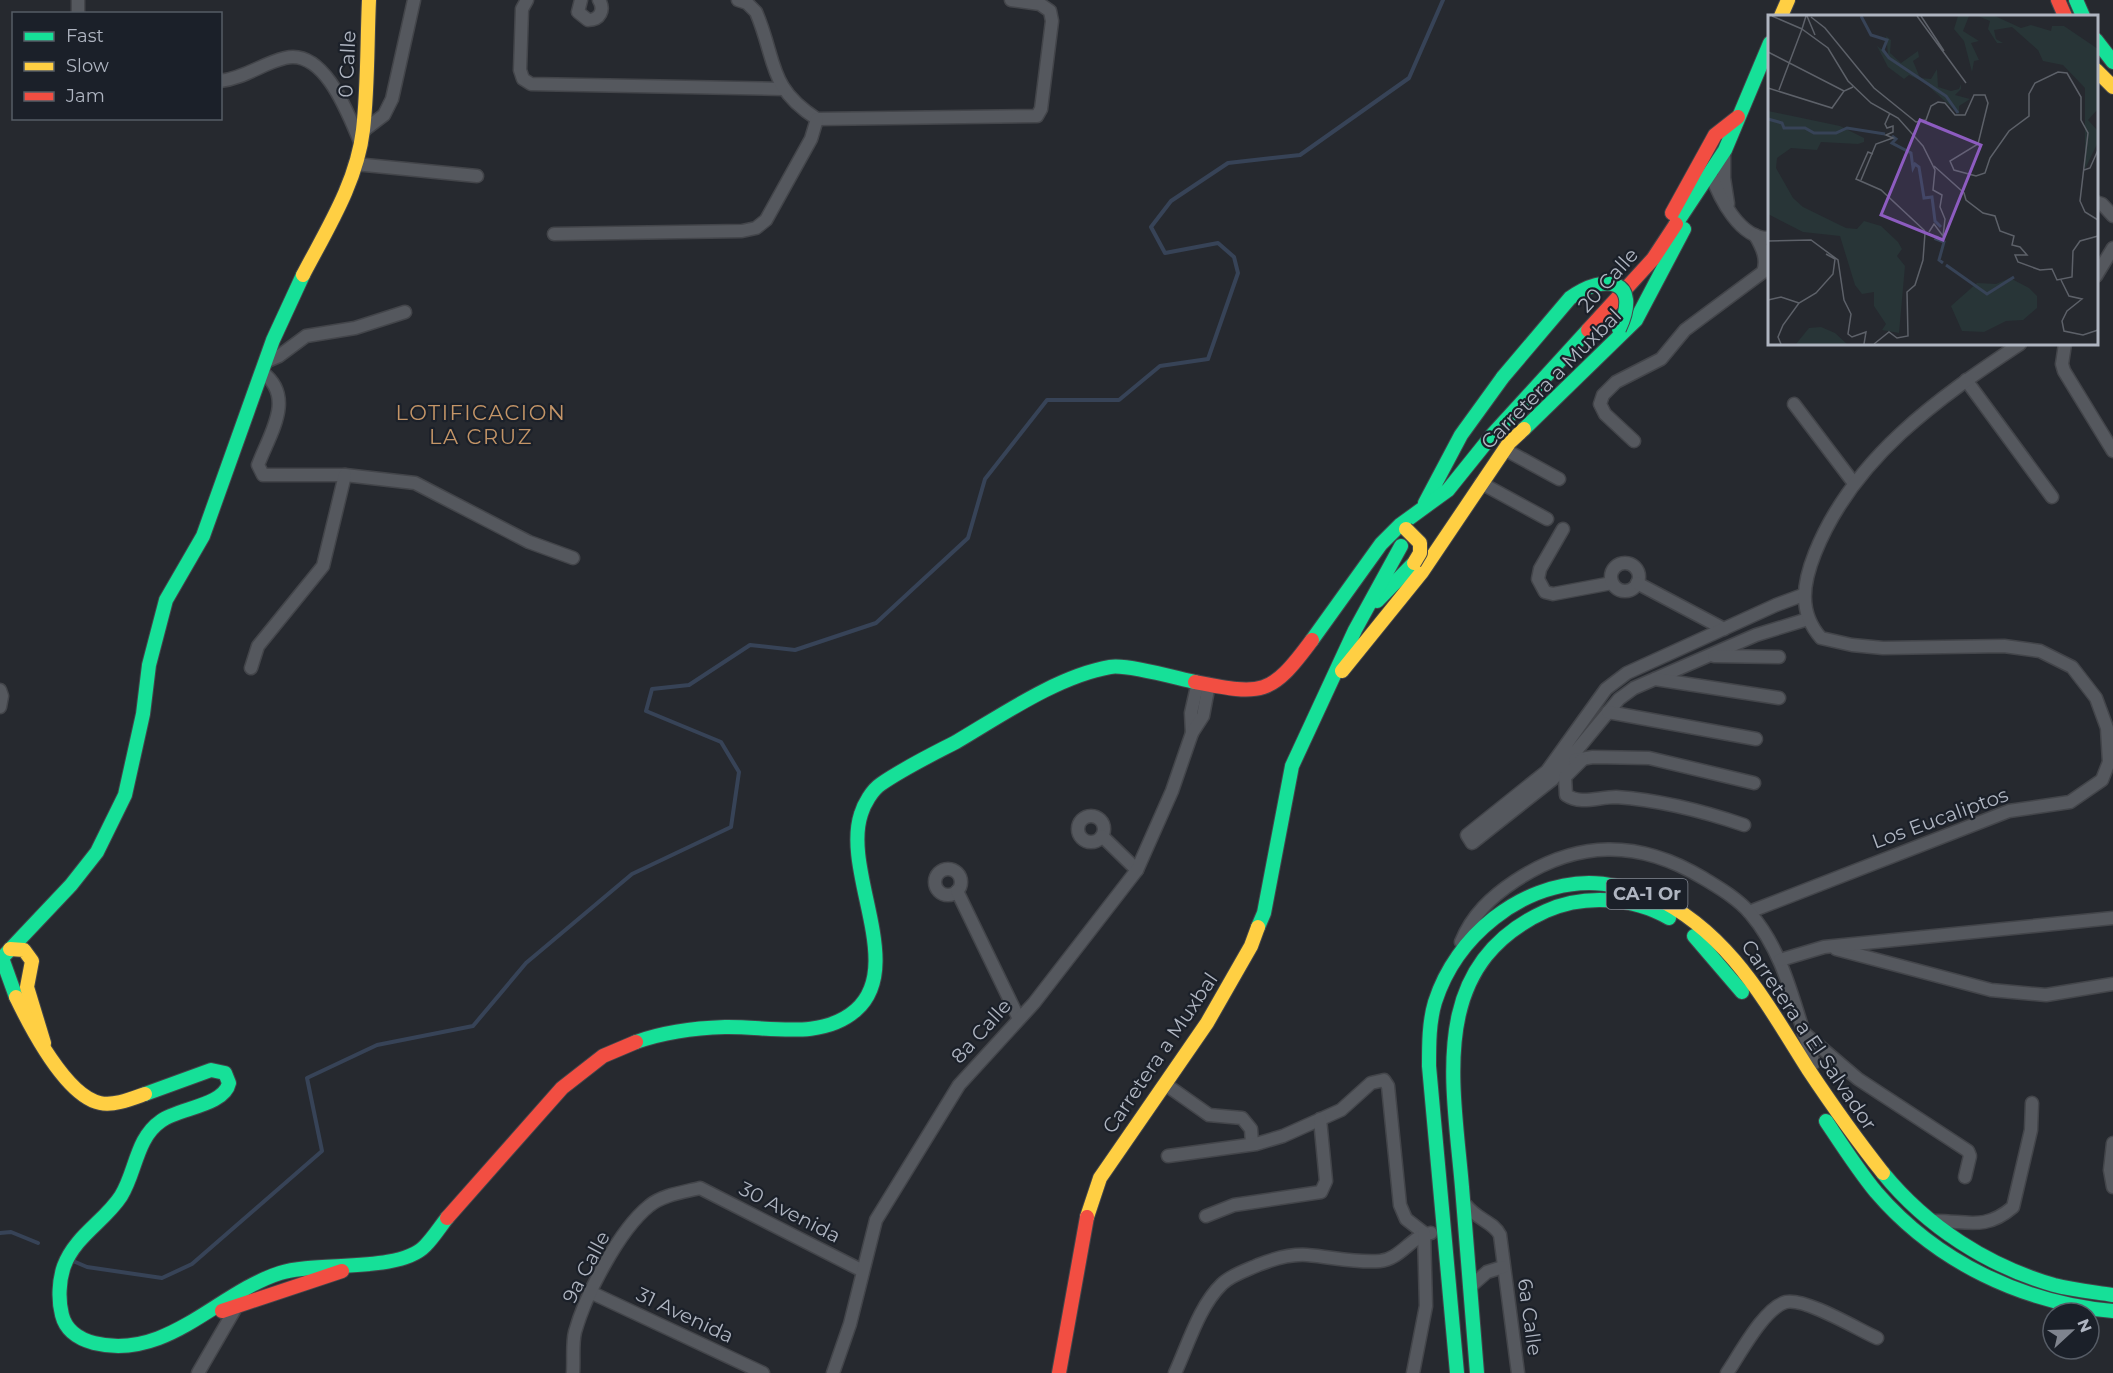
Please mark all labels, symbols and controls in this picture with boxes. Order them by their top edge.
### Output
legend [12,12,222,120]
inset map [1768,15,2098,345]
text: Fast [66,25,104,47]
street label: 0 Calle [333,30,361,98]
text: Slow [66,55,109,77]
text: Jam [65,85,105,107]
street label: 20 Calle [1573,243,1643,317]
street label: Carretera a Muxbal [1476,304,1626,454]
district label: LOTIFICACION LA CRUZ [396,400,566,449]
street label: Los Eucaliptos [1869,782,2012,854]
road number: CA-1 Or [1606,879,1688,909]
street label: Carretera a El Salvador [1736,935,1882,1135]
street label: Carretera a Muxbal [1097,968,1223,1138]
street label: 8a Calle [946,994,1016,1068]
street label: 30 Avenida [735,1176,845,1248]
street label: 9a Calle [557,1227,615,1307]
street label: 6a Calle [1513,1277,1547,1357]
street label: 31 Avenida [633,1282,737,1348]
north arrow [2041,1301,2101,1361]
text: N [2073,1316,2096,1335]

